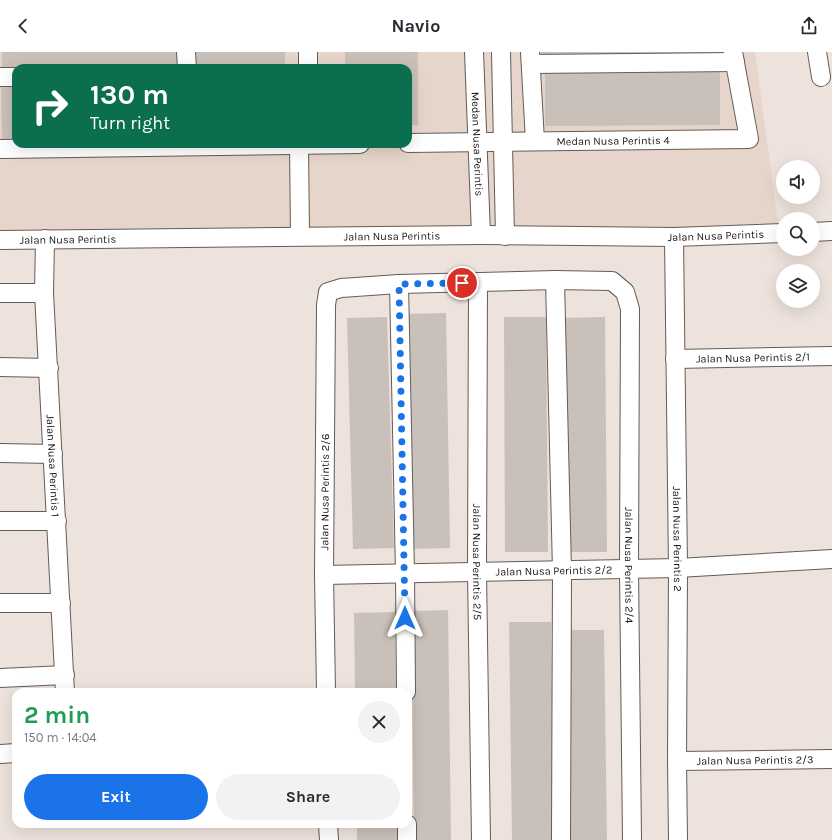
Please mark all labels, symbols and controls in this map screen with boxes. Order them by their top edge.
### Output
icon: back [12,15,34,37]
text: Navio [392,15,440,37]
icon: share [798,15,820,37]
text: 130 m [90,78,169,111]
icon: right [24,80,76,132]
street label: Medan Nusa Perintis [469,92,486,197]
text: Turn right [90,112,170,134]
street label: Medan Nusa Perintis 4 [556,133,670,148]
map controls [776,160,820,308]
button: sound [776,160,820,204]
button: search [776,212,820,256]
street label: Jalan Nusa Perintis [668,227,765,244]
street label: Jalan Nusa Perintis [344,229,440,243]
street label: Jalan Nusa Perintis [20,232,117,246]
button: layers [776,264,820,308]
pin [445,266,479,300]
icon: arrive [451,272,473,294]
street label: Jalan Nusa Perintis 2/1 [696,350,810,365]
street label: Jalan Nusa Perintis 1 [44,414,62,517]
street label: Jalan Nusa Perintis 2/6 [318,434,332,550]
street label: Jalan Nusa Perintis 2 [671,486,685,592]
street label: Jalan Nusa Perintis 2/5 [470,504,484,620]
street label: Jalan Nusa Perintis 2/4 [622,507,636,624]
street label: Jalan Nusa Perintis 2/2 [496,563,612,578]
position arrow [384,597,426,639]
text: 2 min [24,701,90,729]
button: close [358,701,400,743]
text: 150 m · 14:04 [24,730,97,745]
street label: Jalan Nusa Perintis 2/3 [697,753,813,767]
button: Exit [24,774,208,820]
button: Share [216,774,400,820]

